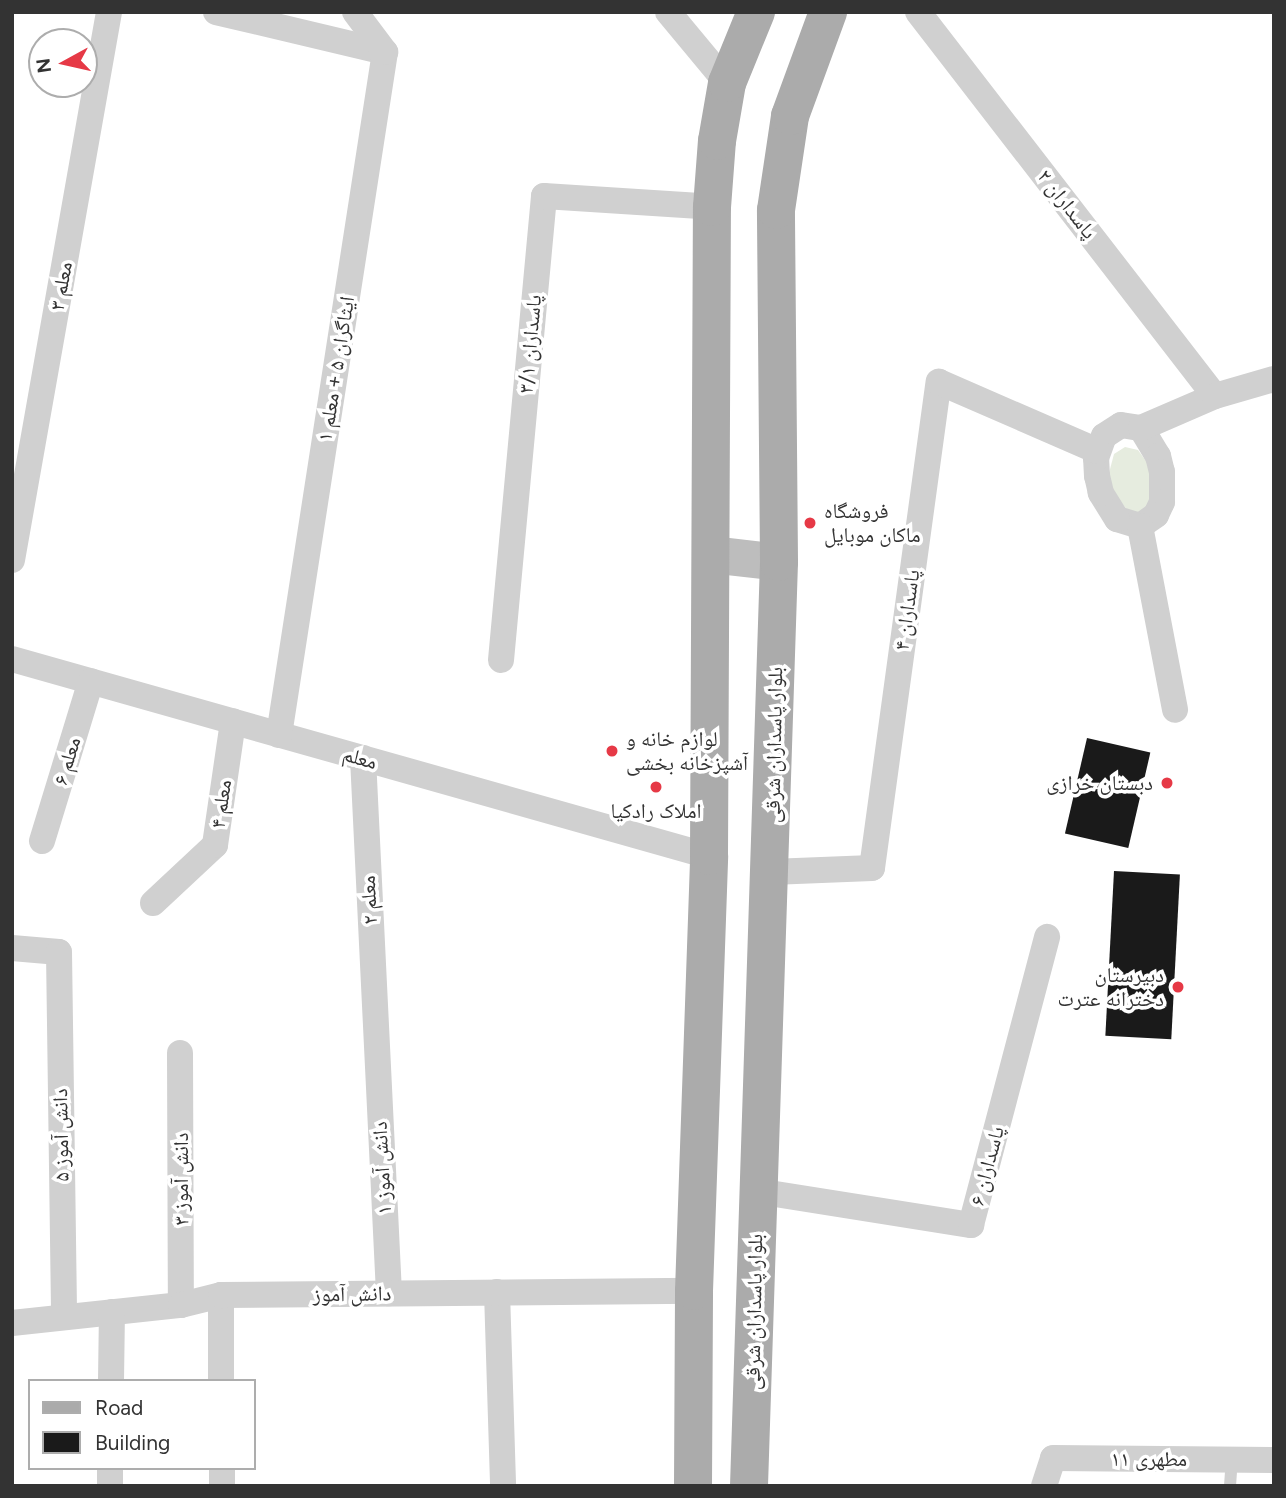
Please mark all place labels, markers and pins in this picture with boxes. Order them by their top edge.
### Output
place label: فروشگاه ماکان موبایل [824,498,921,548]
marker: فروشگاه ماکان موبایل [802,515,818,531]
place label: لوازم خانه و آشپزخانه بخشی [626,726,748,776]
marker: لوازم خانه و آشپزخانه بخشی [604,743,620,759]
place label: دبستان خرازی [1046,770,1153,796]
marker: دبستان خرازی [1159,775,1175,791]
marker: املاک رادکیا [648,779,664,795]
place label: املاک رادکیا [610,798,702,824]
place label: دبیرستان دخترانه عترت [1058,962,1164,1012]
marker: دبیرستان دخترانه عترت [1170,979,1186,995]

